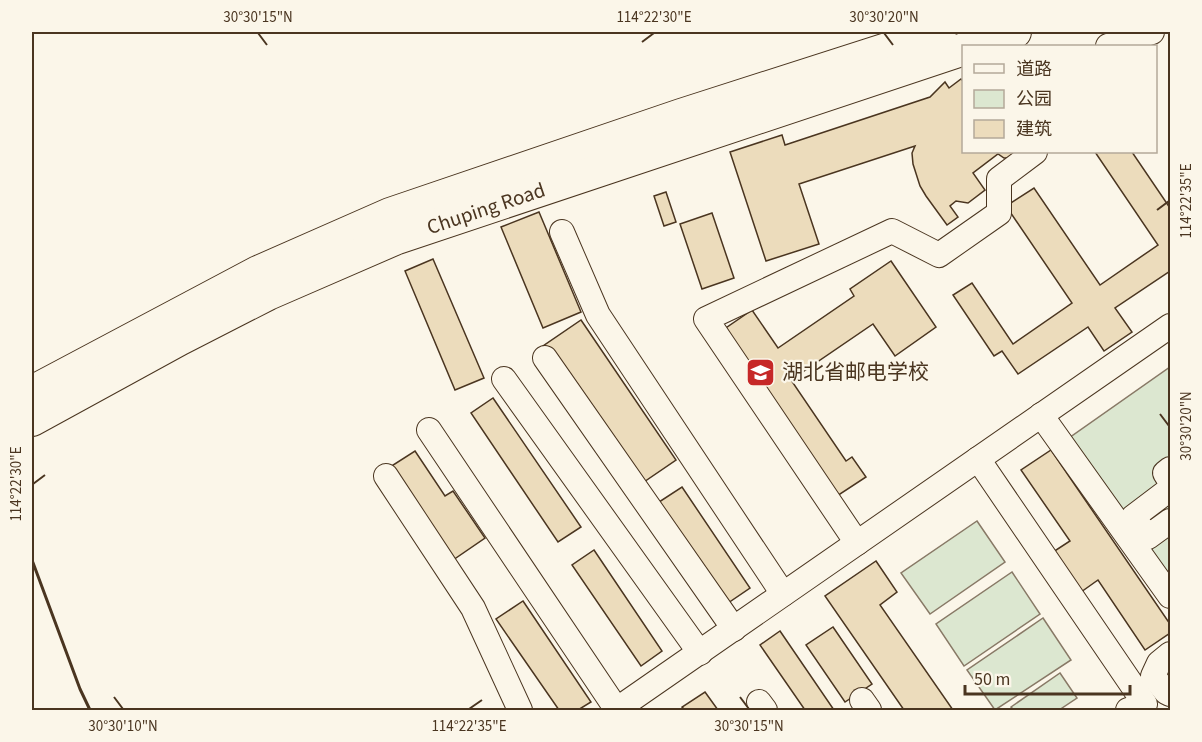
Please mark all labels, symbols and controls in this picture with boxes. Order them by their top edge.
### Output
text: 30°30'15"N [223,7,293,28]
text: 114°22'30"E [616,7,692,28]
text: 30°30'20"N [849,7,919,28]
legend [962,45,1157,153]
text: 道路 [1016,57,1052,82]
text: 公园 [1016,87,1052,112]
text: 建筑 [1016,117,1052,142]
text: 114°22'35"E [1176,163,1197,239]
street label: Chuping Road [423,175,549,242]
school or university icon: 湖北省邮电学校 [745,356,777,388]
place label: 湖北省邮电学校 [782,357,929,387]
text: 30°30'20"N [1176,391,1197,461]
text: 114°22'30"E [6,446,27,522]
scale bar [965,658,1130,696]
text: 50 m [974,667,1010,692]
text: 30°30'10"N [88,716,158,737]
text: 114°22'35"E [431,716,507,737]
text: 30°30'15"N [714,716,784,737]

